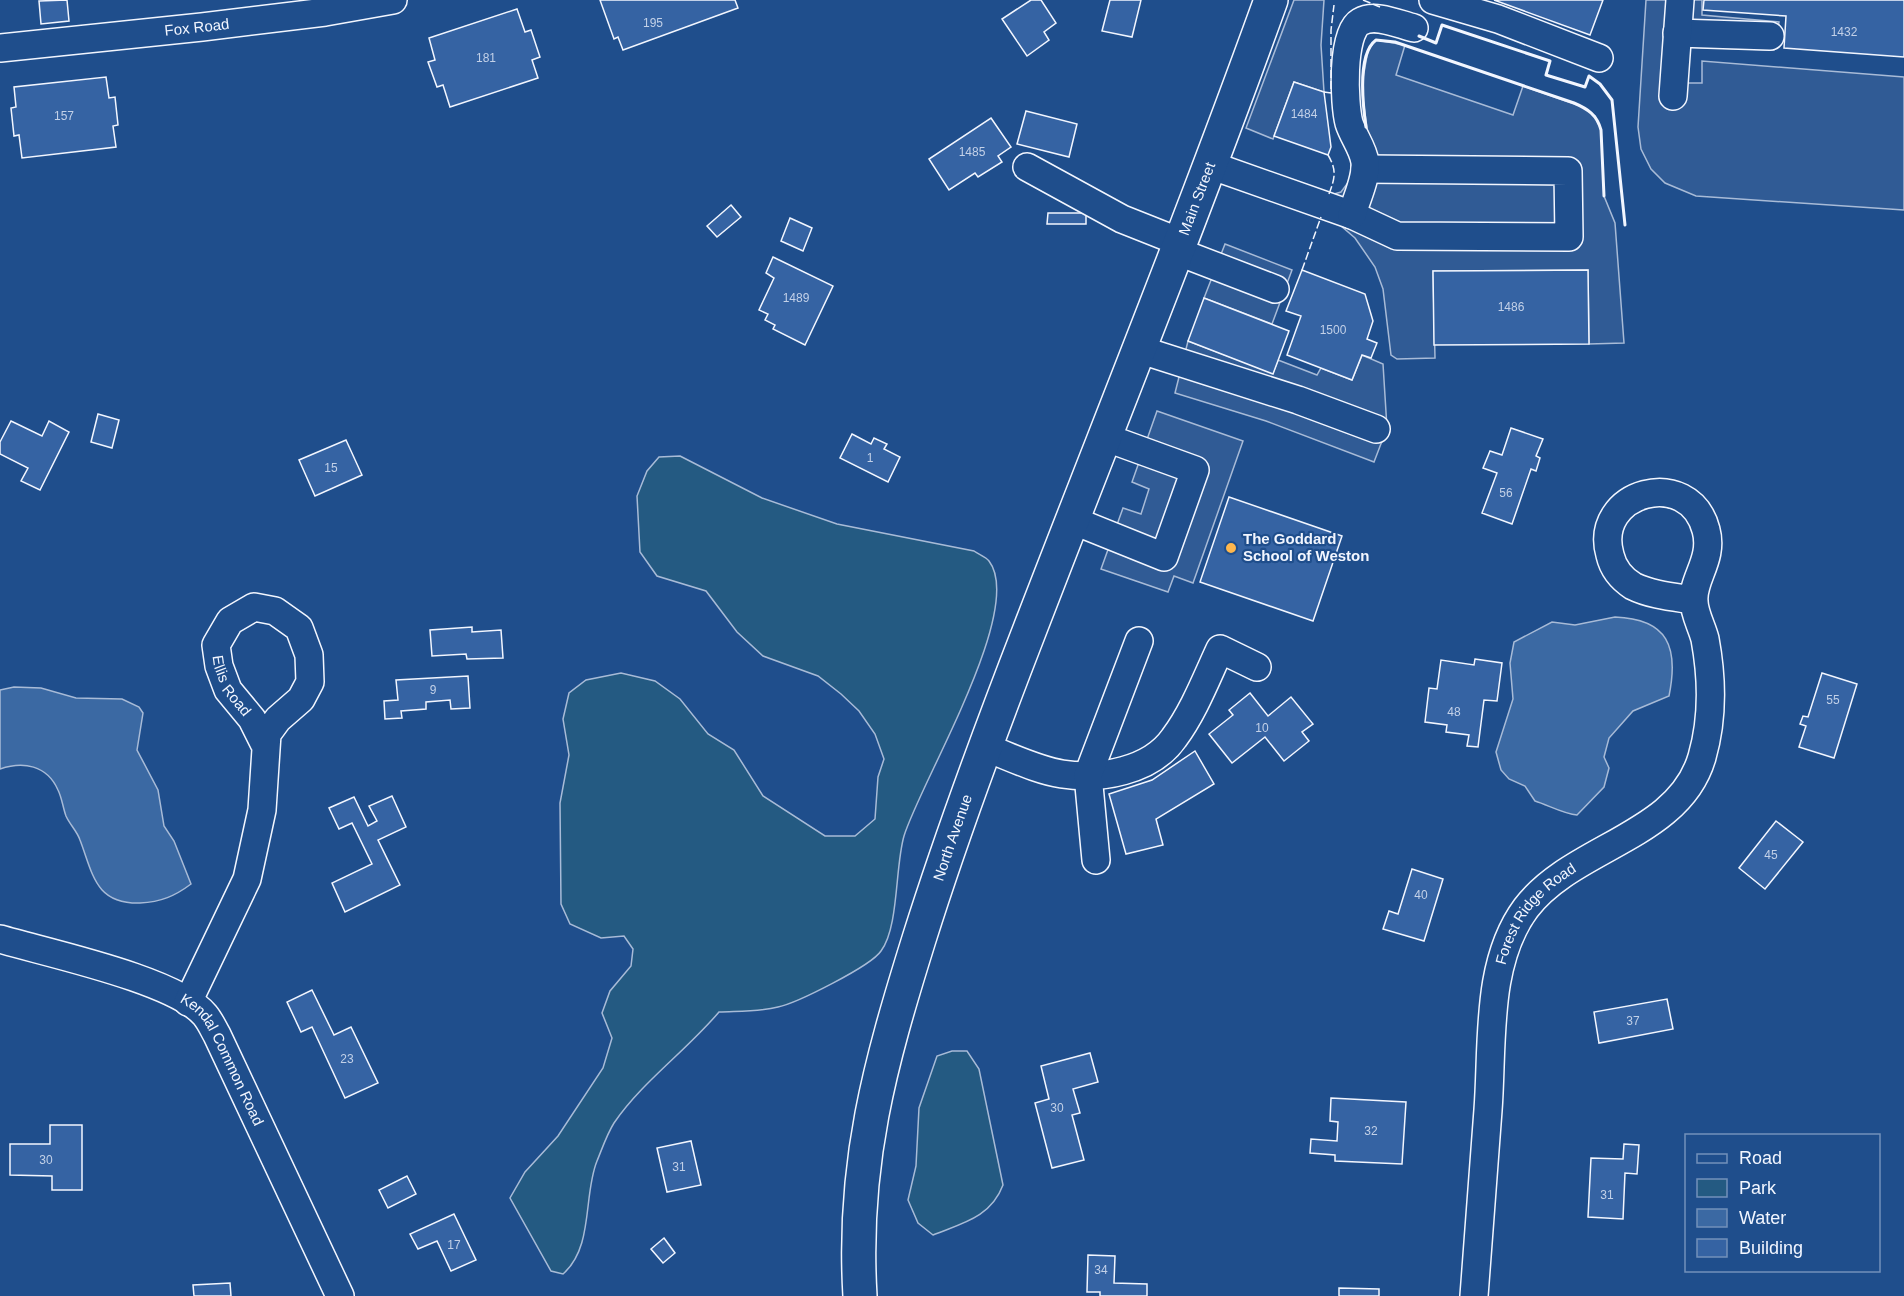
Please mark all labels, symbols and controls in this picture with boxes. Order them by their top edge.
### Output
street label: Fox Road [164,15,230,39]
house number: 195 [643,16,663,30]
house number: 1432 [1831,25,1858,39]
house number: 181 [476,51,496,65]
house number: 1484 [1291,107,1318,121]
house number: 157 [54,109,74,123]
house number: 1485 [959,145,986,159]
street label: Main Street [1175,159,1218,237]
house number: 1489 [783,291,810,305]
house number: 1486 [1498,300,1525,314]
house number: 1500 [1320,323,1347,337]
house number: 1 [867,451,874,465]
house number: 15 [324,461,338,475]
house number: 56 [1499,486,1513,500]
place label: The Goddard School of Weston [1243,530,1369,564]
marker: The Goddard School of Weston [1224,541,1238,555]
street label: Ellis Road [210,654,255,719]
house number: 9 [430,683,437,697]
house number: 55 [1826,693,1840,707]
house number: 48 [1447,705,1461,719]
house number: 10 [1255,721,1269,735]
street label: North Avenue [929,792,975,883]
house number: 45 [1764,848,1778,862]
street label: Forest Ridge Road [1492,859,1579,966]
house number: 40 [1414,888,1428,902]
street label: Kendal Common Road [178,990,267,1128]
house number: 37 [1626,1014,1640,1028]
house number: 23 [340,1052,354,1066]
house number: 30 [1050,1101,1064,1115]
house number: 32 [1364,1124,1378,1138]
legend [1685,1134,1880,1272]
text: Road [1739,1148,1782,1168]
house number: 30 [39,1153,53,1167]
house number: 31 [672,1160,686,1174]
text: Park [1739,1178,1777,1198]
house number: 31 [1600,1188,1614,1202]
text: Water [1739,1208,1786,1228]
house number: 17 [447,1238,461,1252]
text: Building [1739,1238,1803,1258]
house number: 34 [1094,1263,1108,1277]

